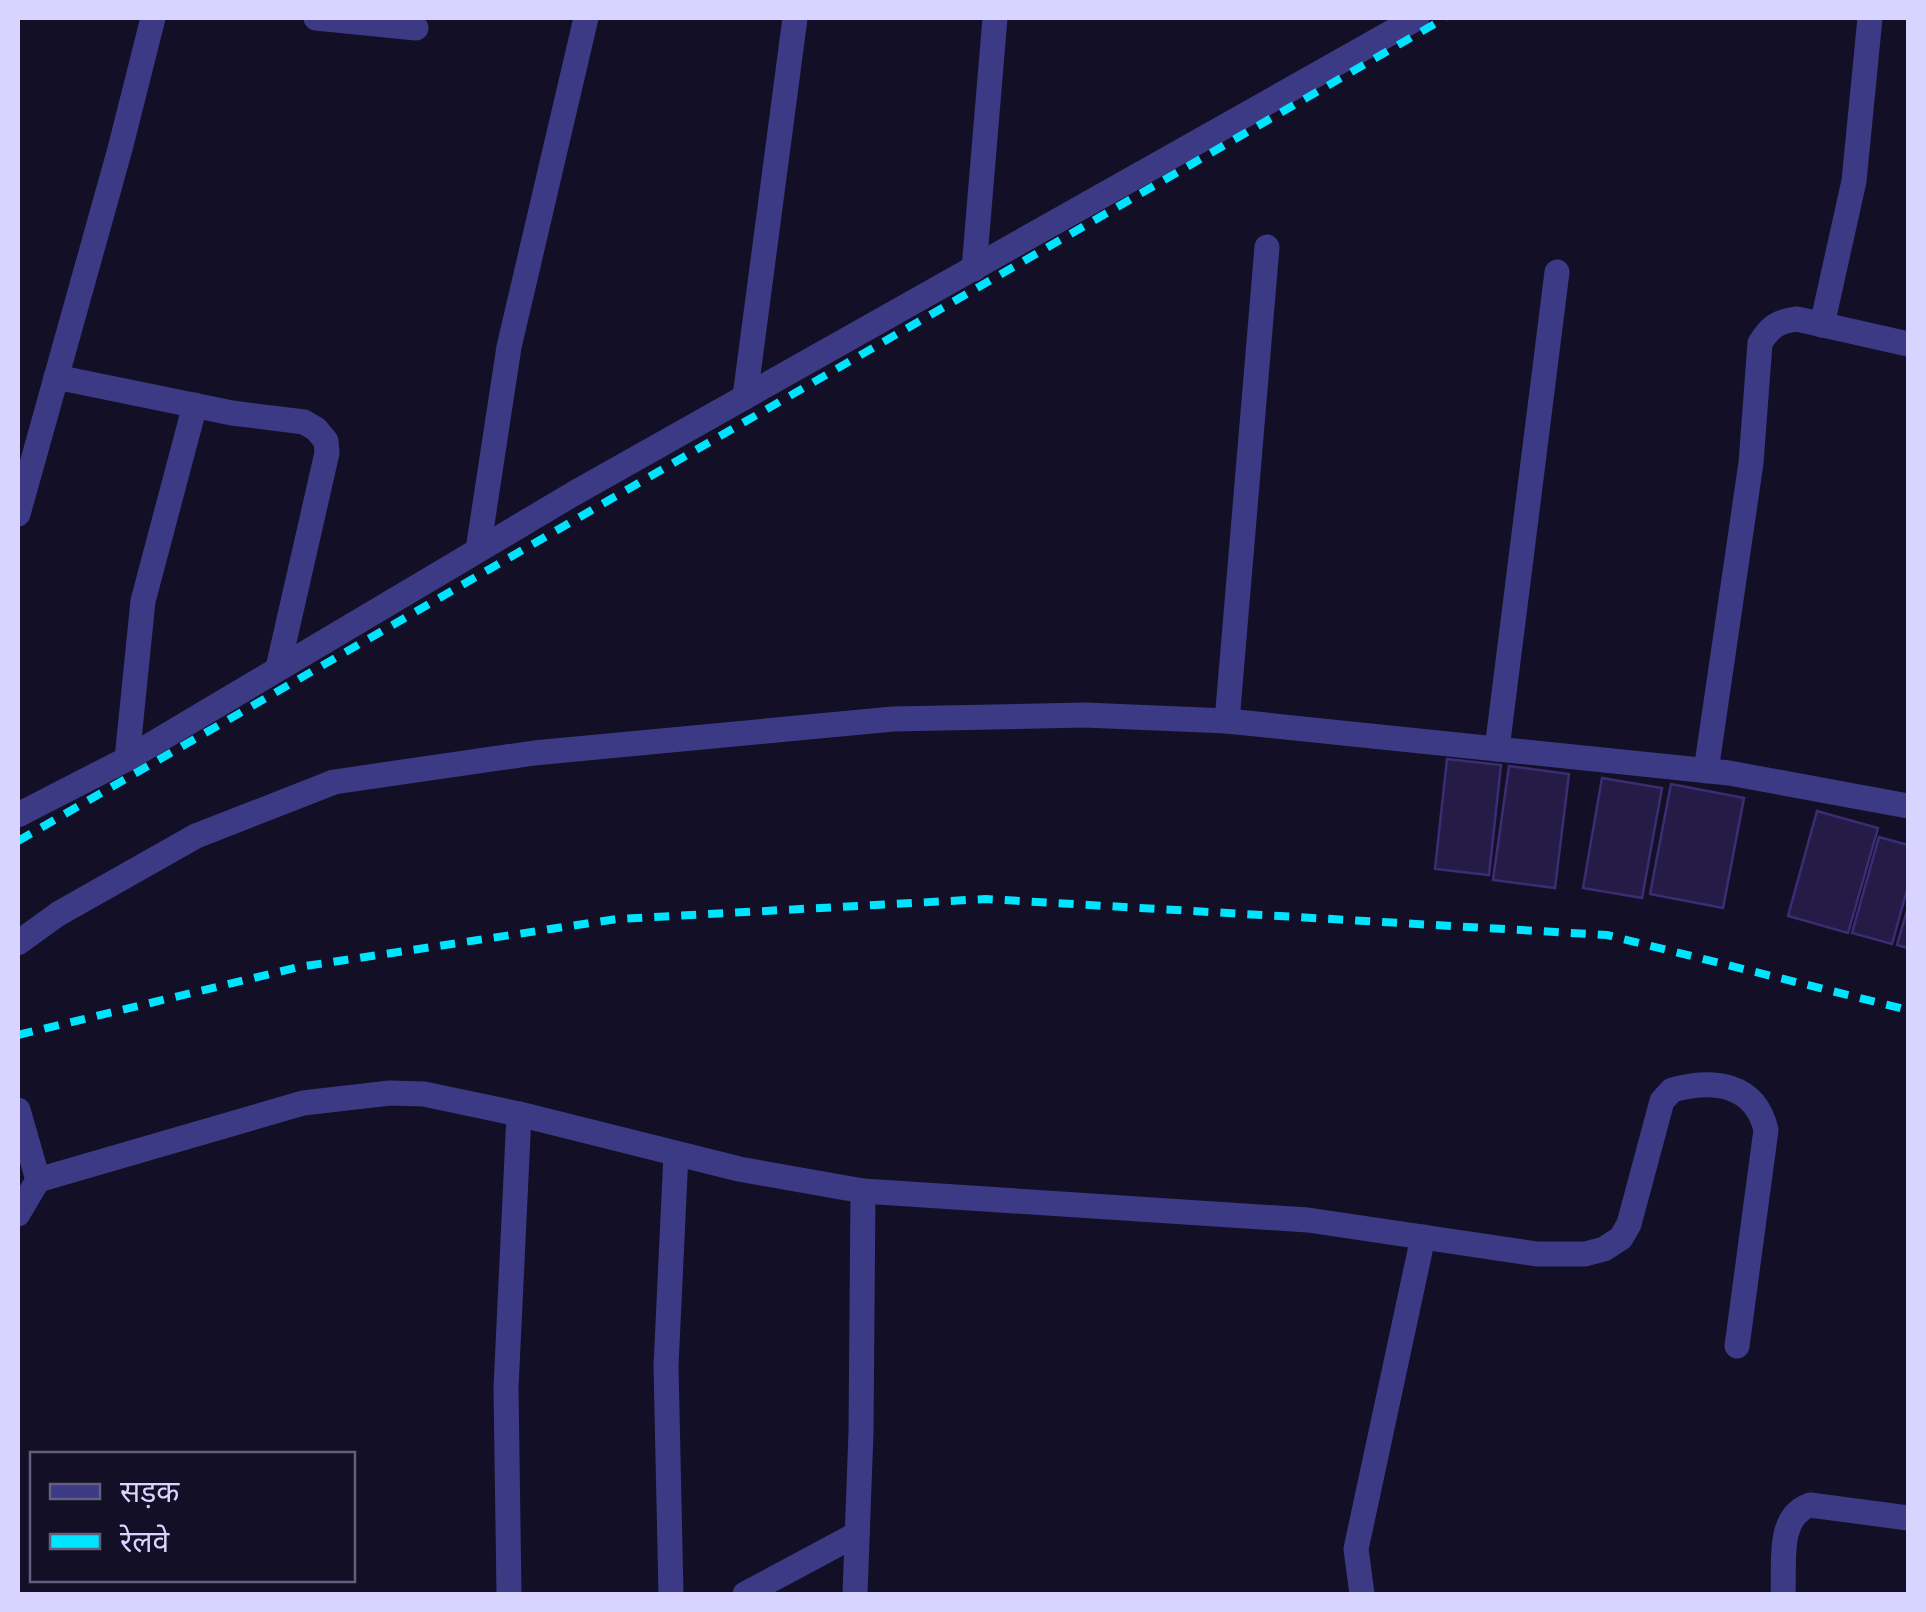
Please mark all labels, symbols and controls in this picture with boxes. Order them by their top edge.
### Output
legend [30,1452,355,1582]
text: सड़क [120,1473,180,1509]
text: रेलवे [119,1523,171,1559]

